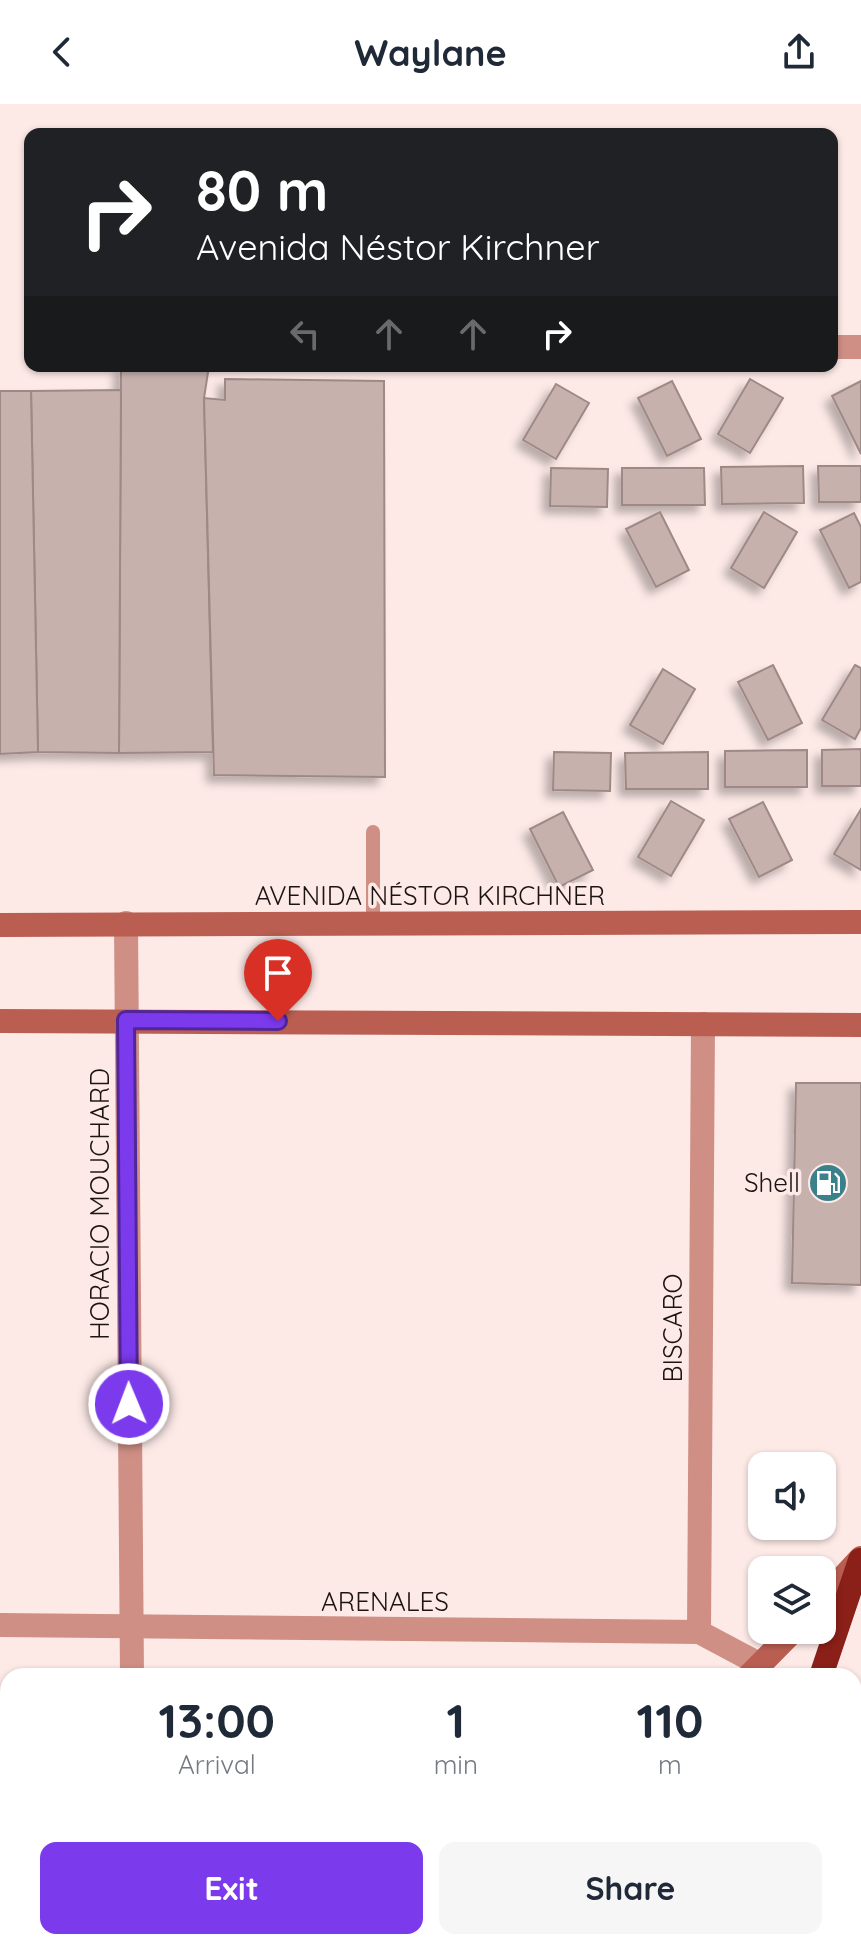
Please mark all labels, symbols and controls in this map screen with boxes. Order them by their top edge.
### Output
icon: back [40,30,84,74]
text: Waylane [354,30,507,75]
icon: share [777,30,821,74]
text: 80 m [196,155,328,225]
icon: right [64,160,168,264]
text: Avenida Néstor Kirchner [196,224,600,269]
icon: left [283,312,327,356]
icon: ahead [367,312,411,356]
icon: ahead [451,312,495,356]
icon: right [535,312,579,356]
street label: AVENIDA NÉSTOR KIRCHNER [255,879,605,912]
pin [244,939,312,1021]
icon: arrive [256,951,300,995]
street label: HORACIO MOUCHARD [83,1068,116,1340]
fuel station icon: Shell [807,1162,849,1204]
place label: Shell [744,1166,800,1199]
street label: BISCARO [656,1274,689,1382]
position arrow [87,1362,171,1446]
map controls [748,1452,836,1644]
button: sound [748,1452,836,1540]
button: layers [748,1556,836,1644]
street label: ARENALES [321,1585,449,1618]
text: 13:00 [159,1690,275,1750]
text: 1 [446,1690,465,1750]
text: 110 [637,1690,703,1750]
text: Arrival [178,1748,256,1781]
text: min [434,1748,478,1781]
text: m [658,1748,682,1781]
button: Exit [40,1842,423,1934]
button: Share [439,1842,822,1934]

